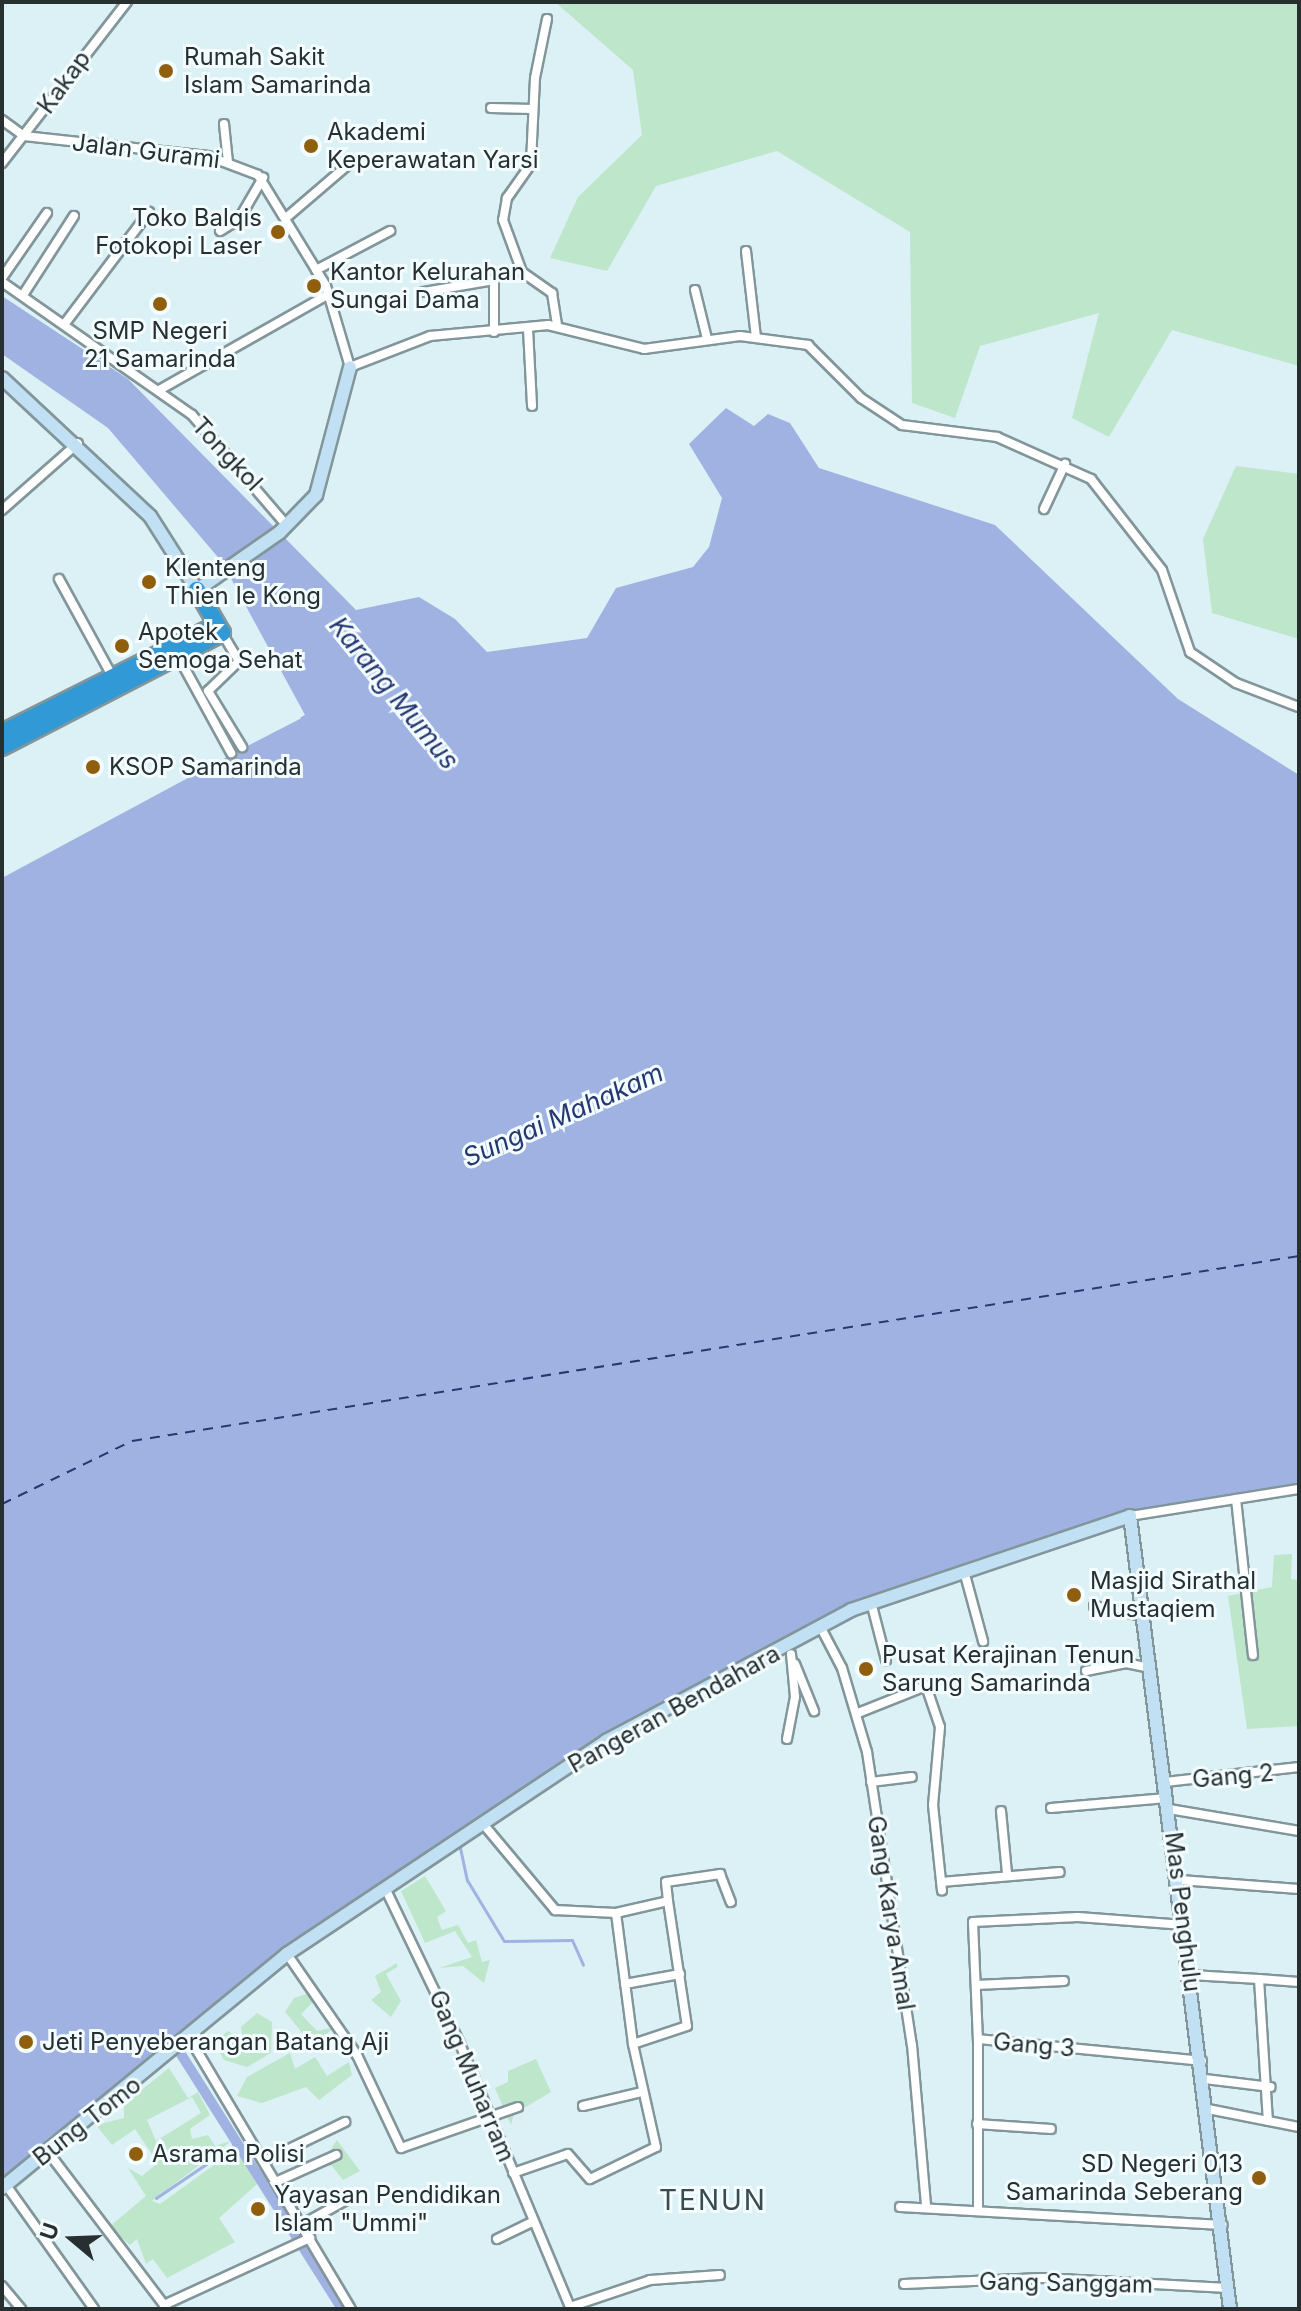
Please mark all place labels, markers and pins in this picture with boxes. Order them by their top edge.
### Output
place label: Rumah Sakit Islam Samarinda [184,43,371,99]
marker: Rumah Sakit Islam Samarinda [155,60,177,82]
place label: Akademi Keperawatan Yarsi [327,118,538,174]
marker: Akademi Keperawatan Yarsi [302,137,320,155]
place label: Toko Balqis Fotokopi Laser [95,204,262,260]
marker: Toko Balqis Fotokopi Laser [269,223,287,241]
place label: Kantor Kelurahan Sungai Dama [330,258,525,314]
marker: Kantor Kelurahan Sungai Dama [305,277,323,295]
marker: SMP Negeri 21 Samarinda [151,295,169,313]
place label: SMP Negeri 21 Samarinda [84,317,236,373]
place label: Klenteng Thien Ie Kong [165,554,321,610]
marker: Klenteng Thien Ie Kong [140,573,158,591]
place label: Apotek Semoga Sehat [138,618,303,674]
marker: Apotek Semoga Sehat [113,637,131,655]
place label: KSOP Samarinda [109,753,302,781]
marker: KSOP Samarinda [84,758,102,776]
place label: Masjid Sirathal Mustaqiem [1090,1567,1256,1623]
marker: Masjid Sirathal Mustaqiem [1065,1586,1083,1604]
place label: Pusat Kerajinan Tenun Sarung Samarinda [882,1641,1134,1697]
marker: Pusat Kerajinan Tenun Sarung Samarinda [857,1660,875,1678]
place label: Jeti Penyeberangan Batang Aji [42,2028,389,2056]
marker: Jeti Penyeberangan Batang Aji [17,2033,35,2051]
place label: Asrama Polisi [152,2140,305,2168]
marker: Asrama Polisi [127,2145,145,2163]
place label: SD Negeri 013 Samarinda Seberang [1006,2150,1243,2206]
marker: SD Negeri 013 Samarinda Seberang [1250,2169,1268,2187]
place label: Yayasan Pendidikan Islam "Ummi" [274,2181,501,2237]
marker: Yayasan Pendidikan Islam "Ummi" [249,2200,267,2218]

